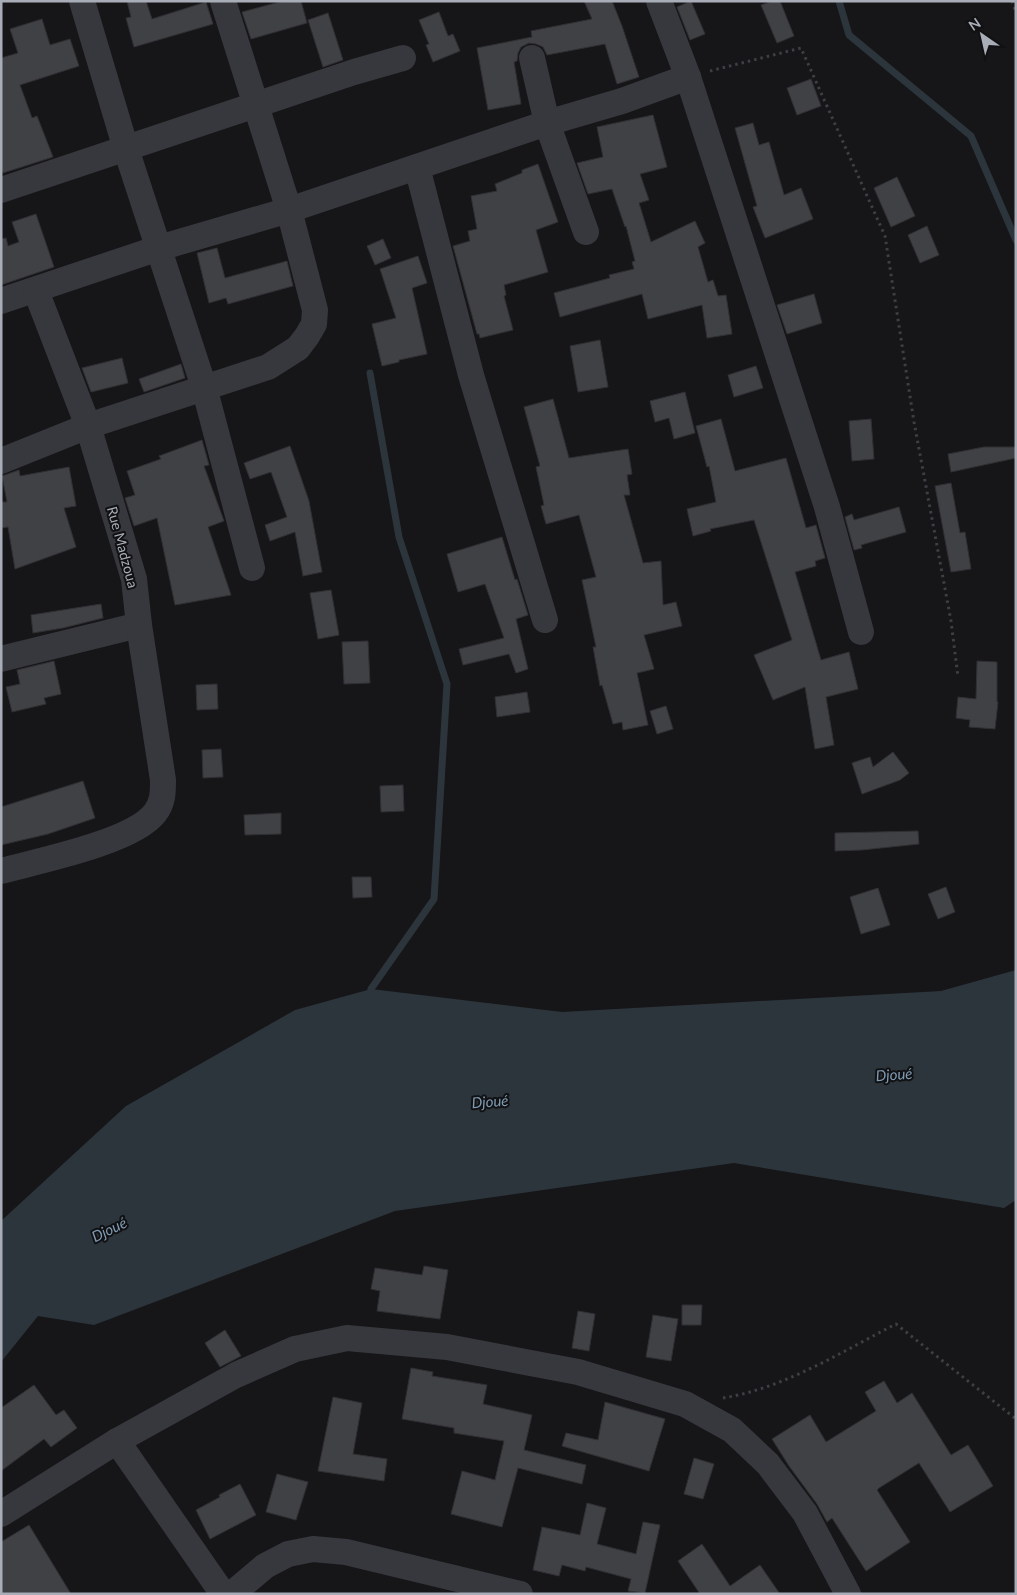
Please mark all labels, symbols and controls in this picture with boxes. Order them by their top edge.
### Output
north arrow [957,10,1007,60]
text: N [965,14,984,34]
street label: Rue Madzoua [104,504,142,590]
water label: Djoué [875,1064,913,1084]
water label: Djoué [471,1091,509,1111]
water label: Djoué [89,1213,129,1245]

